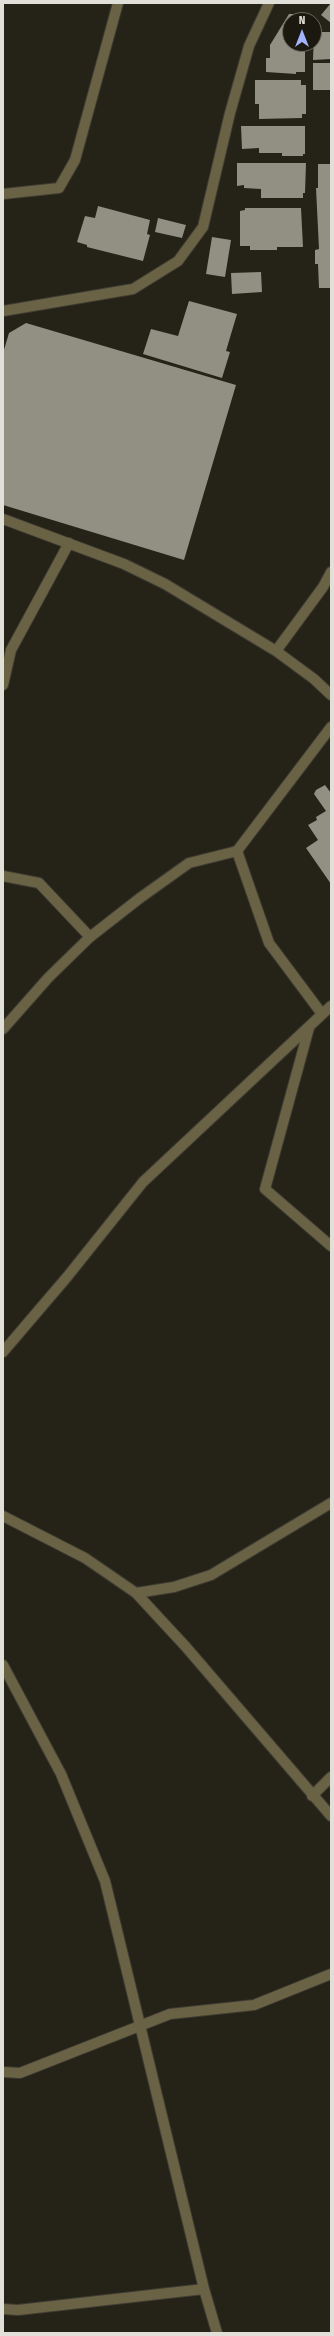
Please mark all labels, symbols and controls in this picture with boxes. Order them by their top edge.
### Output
north arrow [282,12,322,52]
text: N [299,14,305,27]

